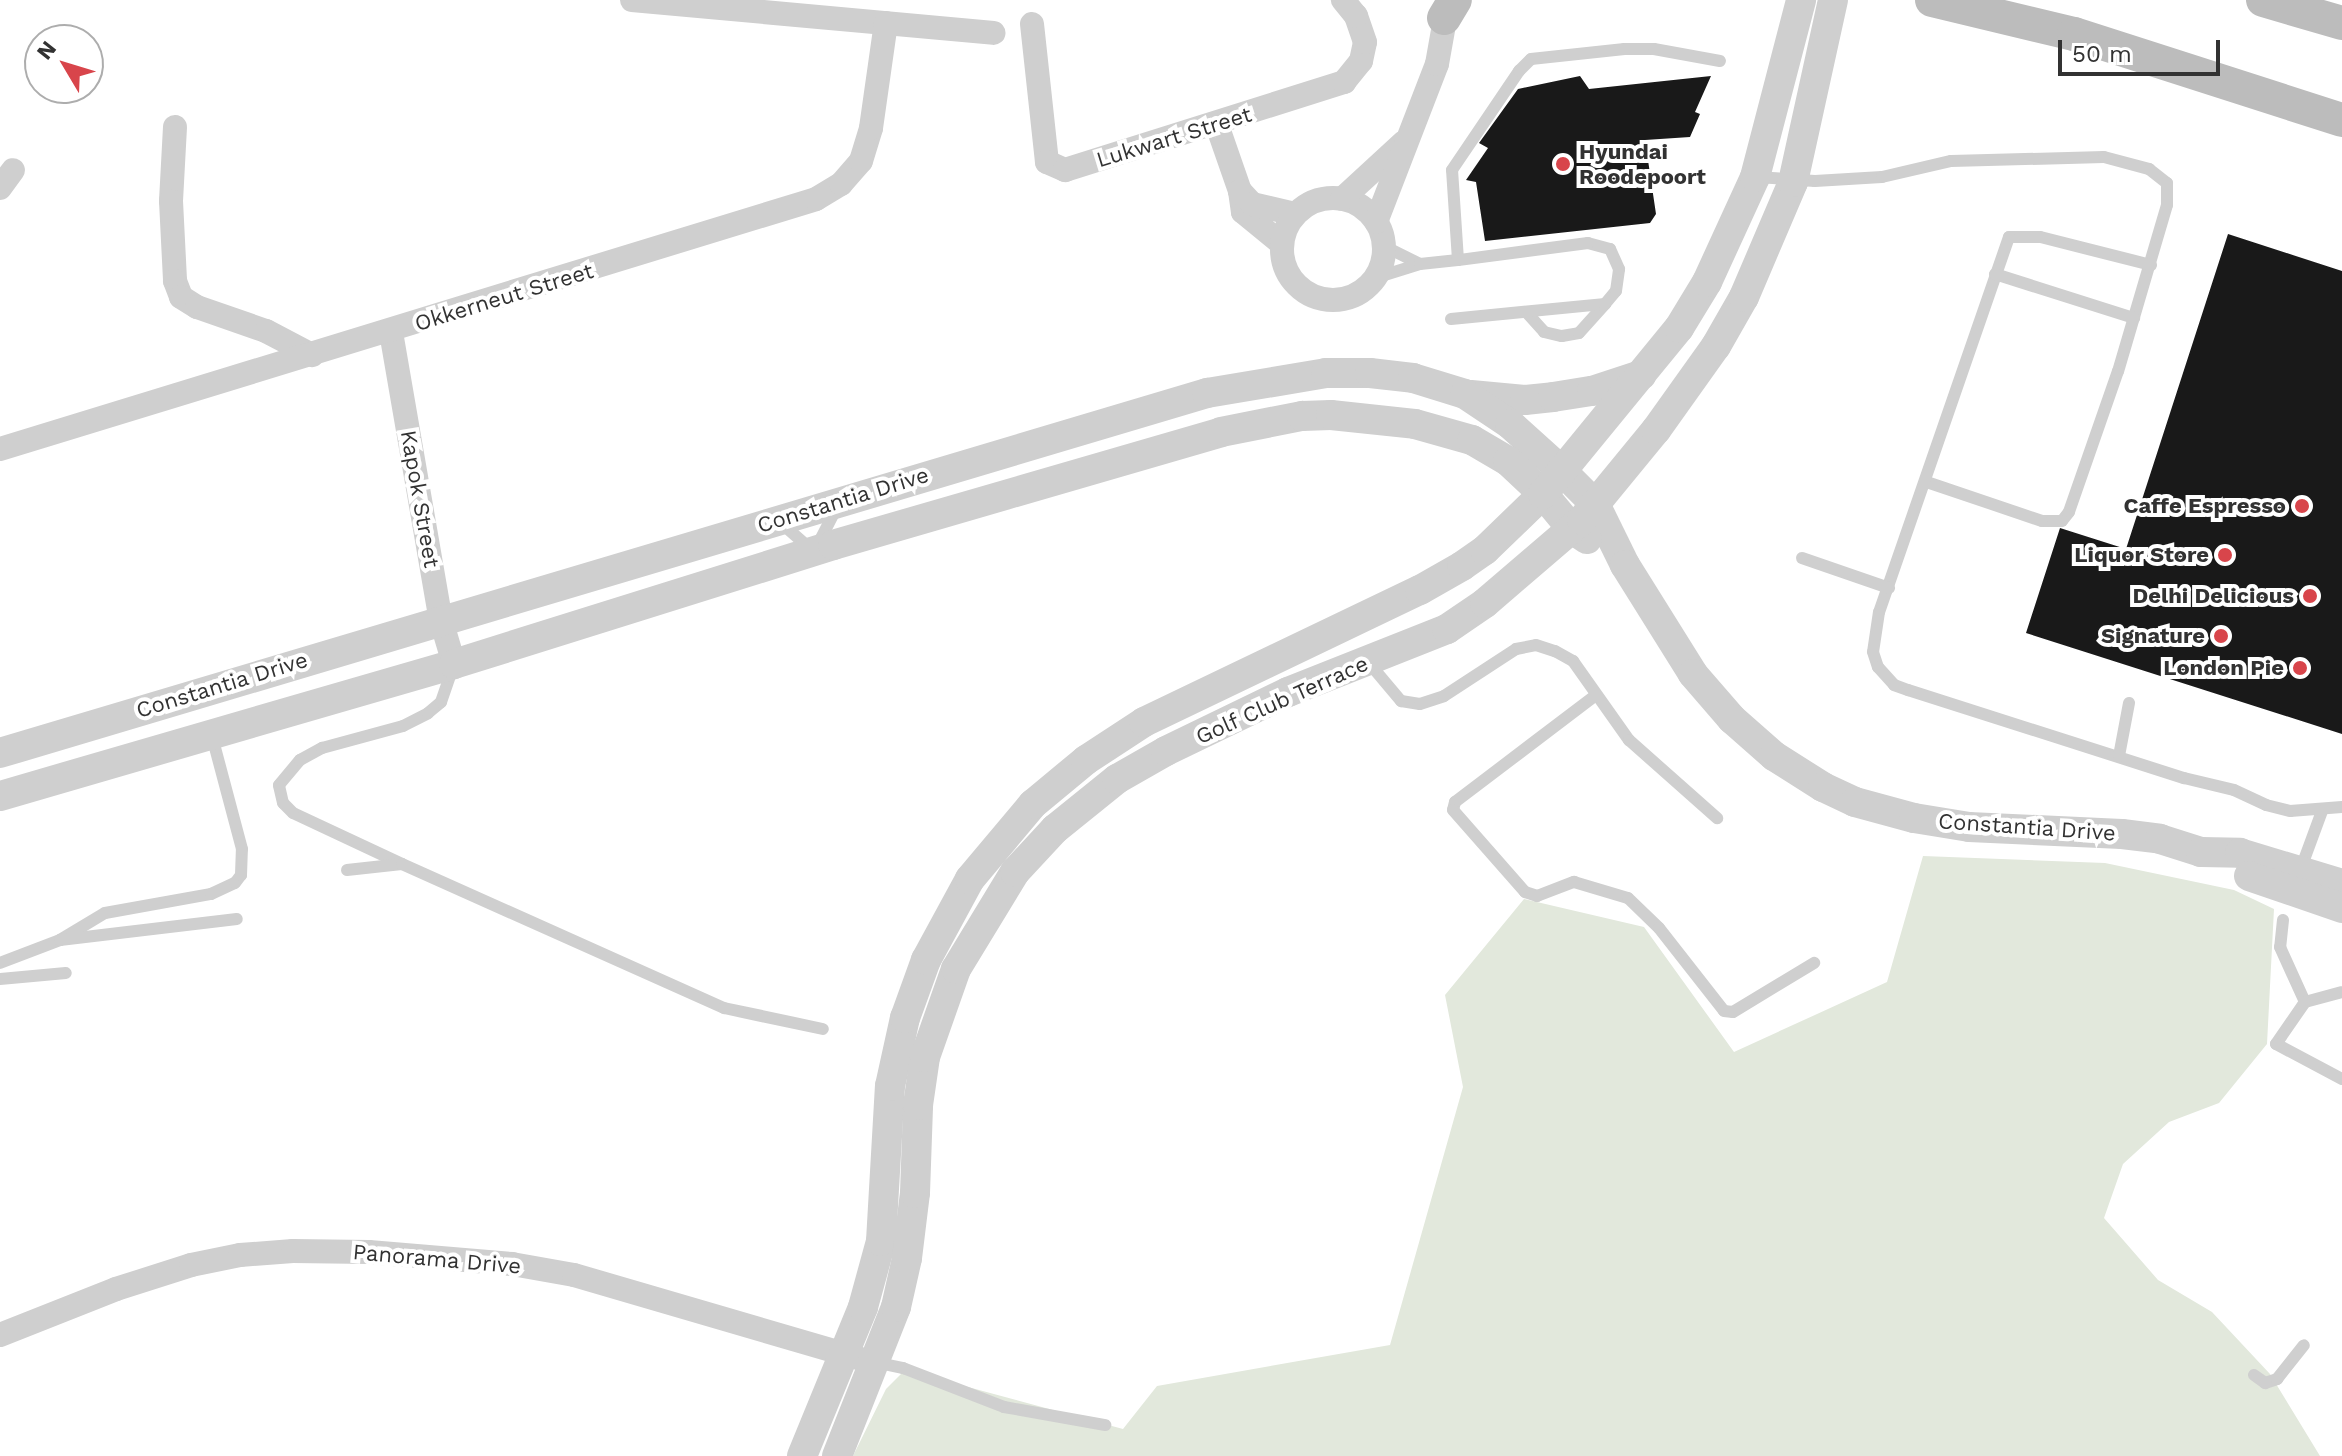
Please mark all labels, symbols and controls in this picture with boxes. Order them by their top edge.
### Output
north arrow [24,24,104,104]
scale bar [2062,24,2224,74]
text: N [31,36,61,64]
text: 50 m [2072,40,2132,68]
street label: Lukwart Street [1093,101,1255,173]
place label: Hyundai Roodepoort [1579,138,1706,190]
marker: Hyundai Roodepoort [1554,155,1572,173]
street label: Okkerneut Street [411,257,597,337]
street label: Kapok Street [395,428,445,570]
street label: Constantia Drive [754,461,932,539]
place label: Caffe Espresso [2123,493,2286,519]
marker: Caffe Espresso [2293,497,2311,515]
place label: Liquor Store [2074,542,2209,568]
marker: Liquor Store [2216,546,2234,564]
place label: Delhi Delicious [2132,583,2294,609]
marker: Delhi Delicious [2301,587,2319,605]
place label: Signature [2101,623,2205,649]
marker: Signature [2212,627,2230,645]
street label: Constantia Drive [133,646,311,724]
street label: Golf Club Terrace [1191,650,1373,750]
place label: London Pie [2163,655,2284,681]
marker: London Pie [2291,659,2309,677]
street label: Constantia Drive [1937,808,2117,846]
street label: Panorama Drive [351,1238,523,1280]

